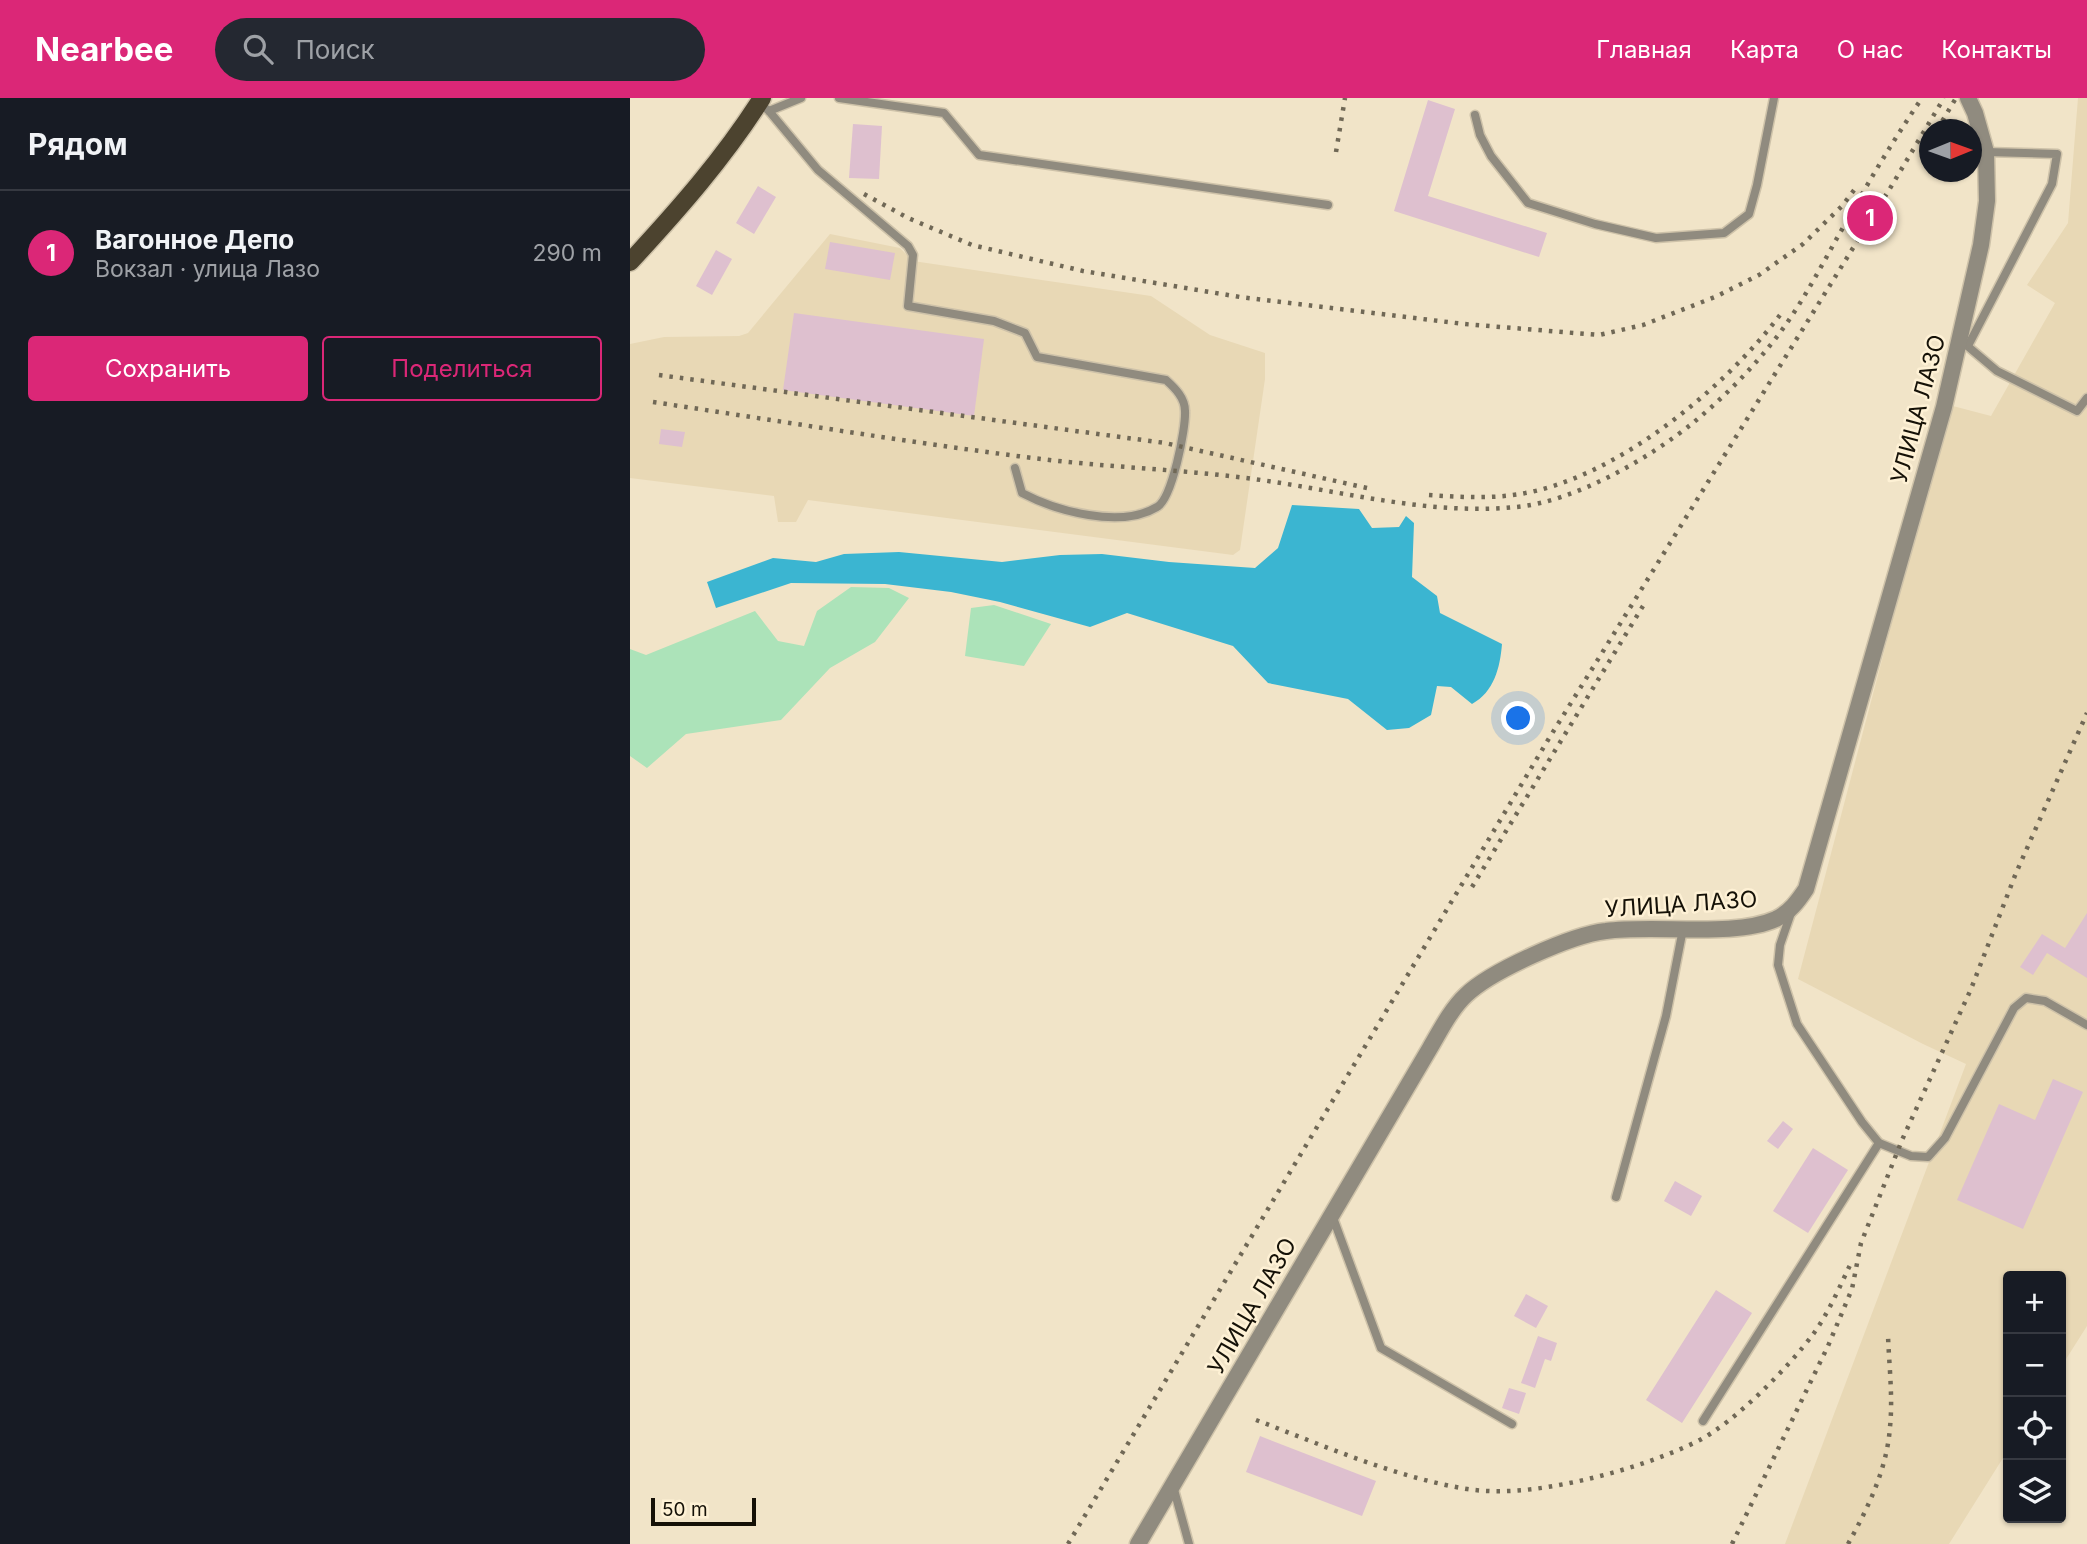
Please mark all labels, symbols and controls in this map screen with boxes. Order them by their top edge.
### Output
search box [215,18,705,81]
text: Nearbee [35,29,173,69]
icon: search [239,30,277,68]
text: Поиск [295,34,375,65]
text: Главная [1596,35,1692,64]
text: Карта [1730,35,1799,64]
text: О нас [1837,35,1903,64]
text: Контакты [1941,35,2052,64]
north arrow [1919,119,1982,182]
text: Рядом [28,126,128,162]
pin: 1 [1847,192,1893,244]
text: Вагонное Депо [95,224,294,255]
text: 1 [46,239,56,267]
text: 290 m [533,239,602,267]
text: Вокзал · улица Лазо [95,255,320,283]
street label: УЛИЦА ЛАЗО [1885,332,1951,486]
button: Сохранить [28,336,308,401]
button: Поделиться [322,336,602,401]
your location [1501,701,1535,735]
street label: УЛИЦА ЛАЗО [1604,885,1758,923]
street label: УЛИЦА ЛАЗО [1202,1233,1302,1379]
map controls [2003,1271,2066,1523]
button: + [2003,1271,2066,1334]
button: − [2003,1334,2066,1397]
button: locate [2003,1397,2066,1460]
button: layers [2003,1460,2066,1523]
scale bar [651,1495,756,1527]
text: 50 m [662,1498,708,1521]

